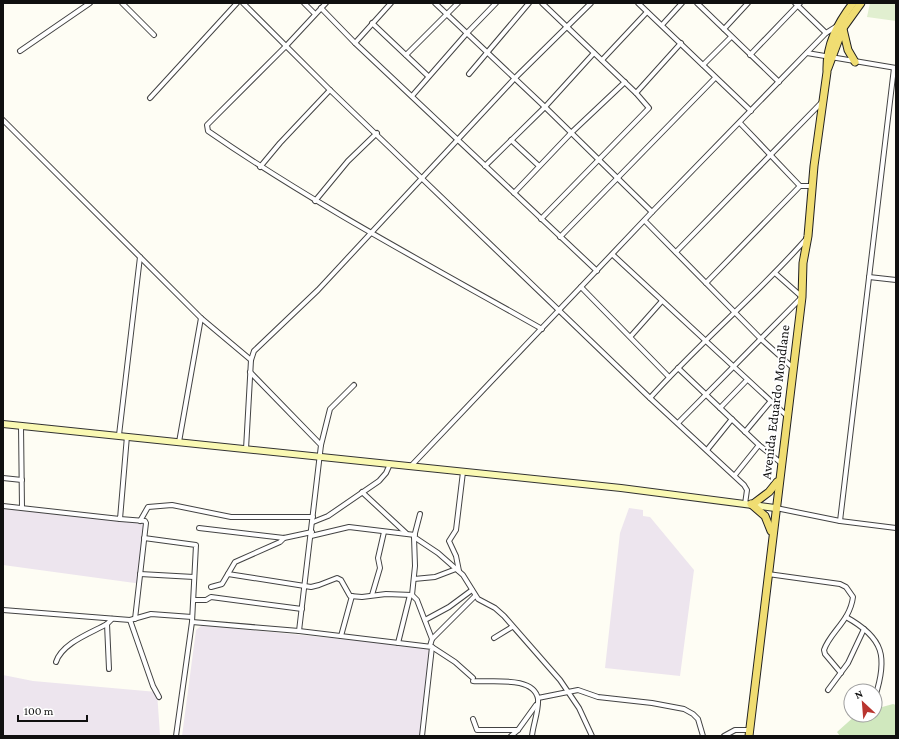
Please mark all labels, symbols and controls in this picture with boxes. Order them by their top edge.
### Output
street label: Avenida Eduardo Mondlane [758,324,792,480]
north arrow [843,683,883,723]
text: N [853,687,865,701]
scale bar [18,697,87,723]
text: 100 m [24,704,54,718]

